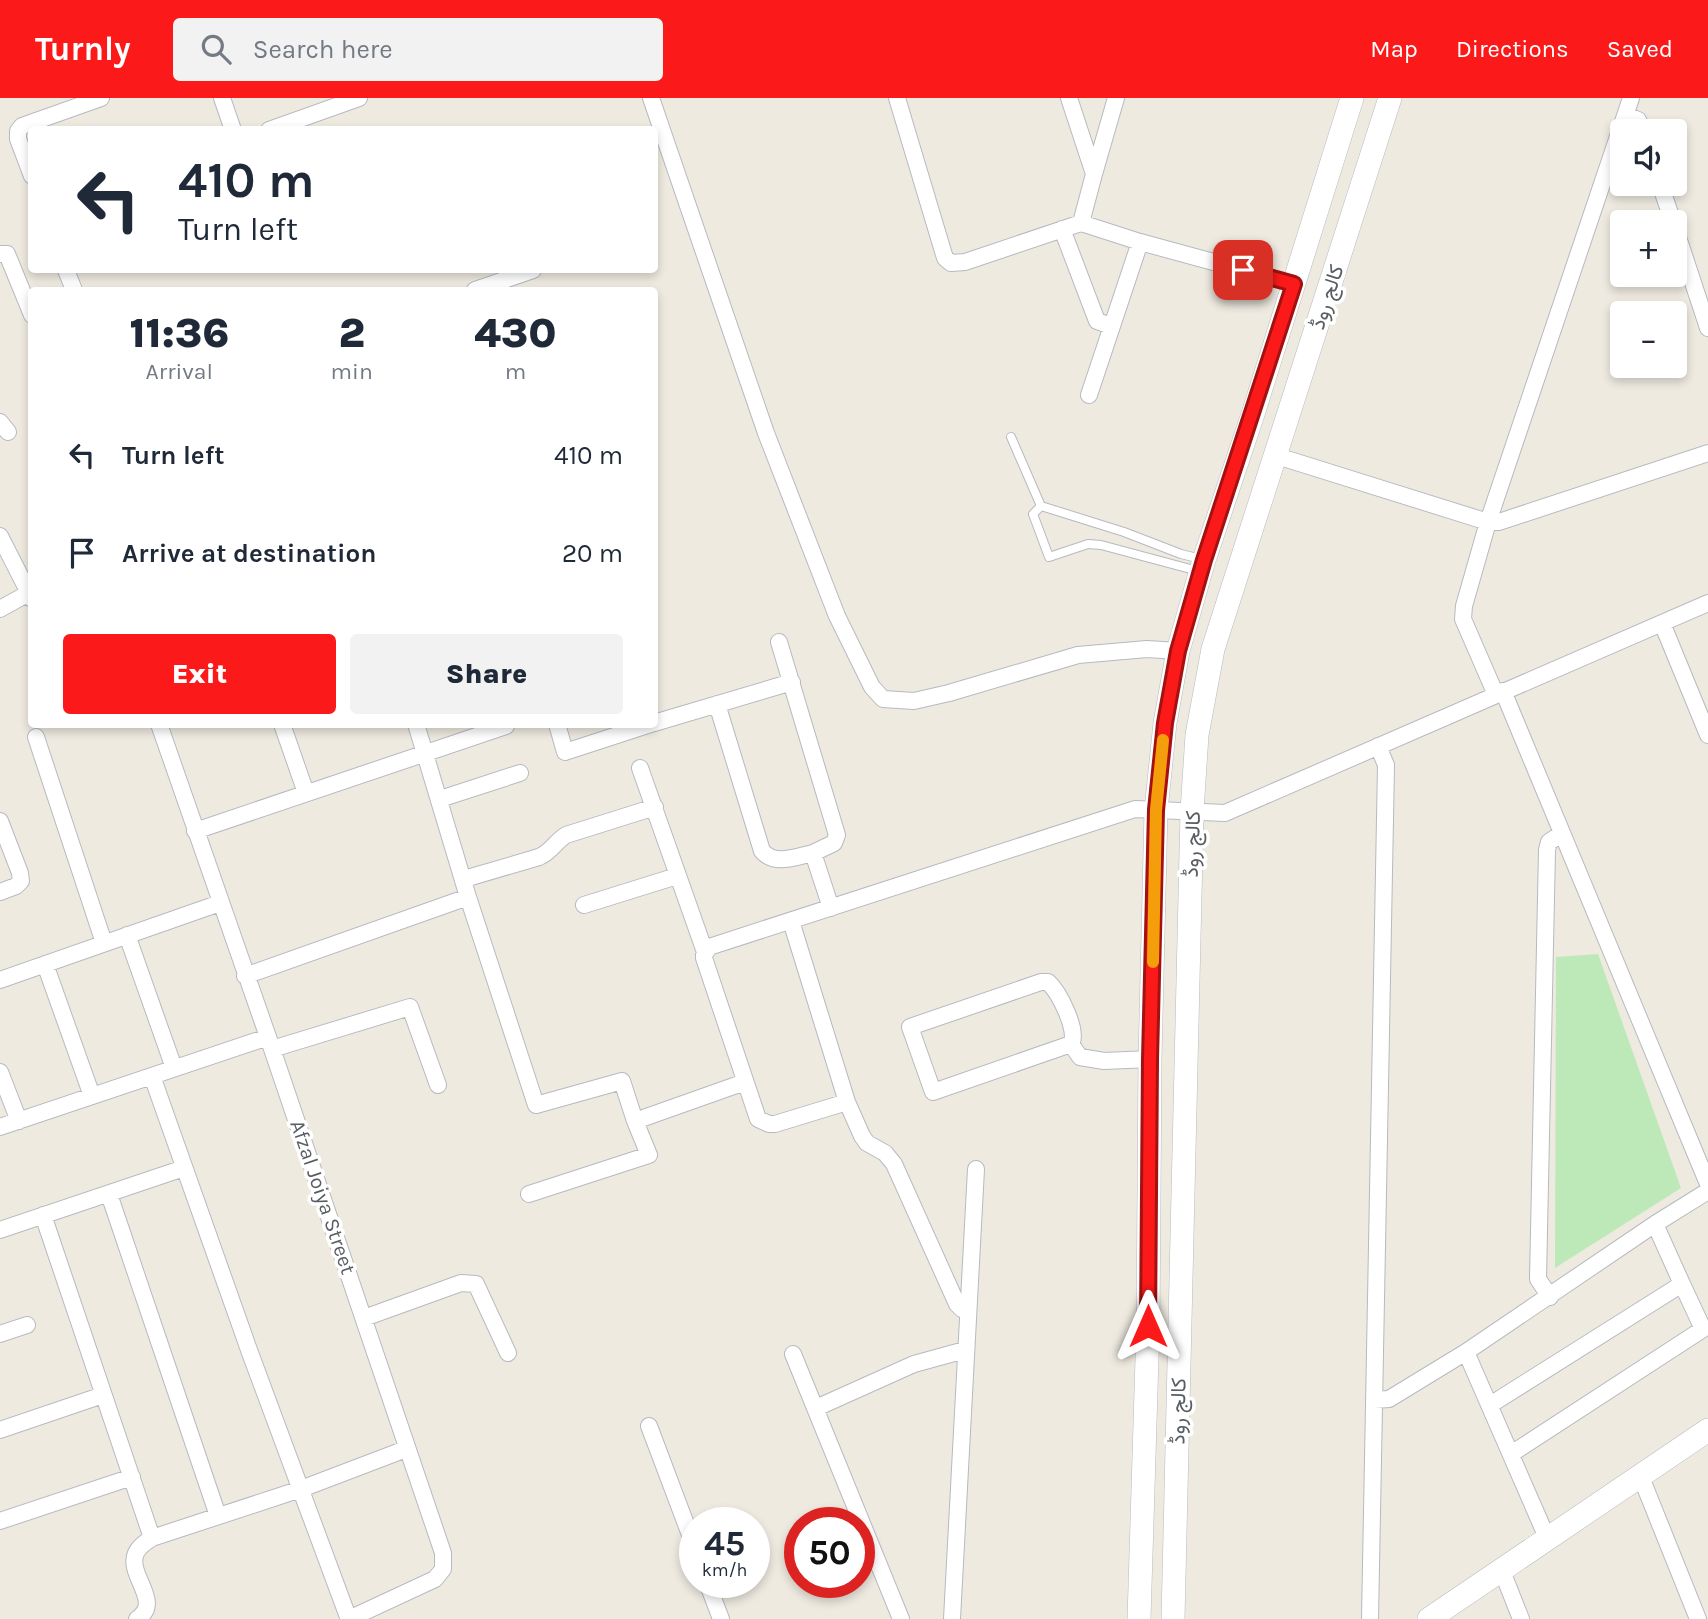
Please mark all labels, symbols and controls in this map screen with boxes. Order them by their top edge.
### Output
search box [173,18,663,81]
text: Turnly [35,30,131,68]
icon: search [197,30,235,68]
text: Search here [253,34,393,65]
text: Map [1370,35,1418,63]
text: Directions [1456,35,1569,63]
text: Saved [1607,35,1673,63]
map controls [1610,119,1687,378]
button: sound [1610,119,1687,196]
text: 410 m [178,152,315,209]
icon: left [63,154,154,245]
button: + [1610,210,1687,287]
text: Turn left [178,211,298,248]
pin [1213,240,1273,300]
icon: arrive [1224,251,1262,289]
street label: کالج روڈ [1305,262,1351,333]
button: − [1610,301,1687,378]
text: 11:36 [129,308,229,358]
text: 2 [338,308,365,358]
text: 430 [474,308,557,358]
text: Arrival [146,358,213,385]
text: min [331,358,373,385]
text: m [505,358,526,385]
icon: left [63,436,101,474]
text: Turn left [122,440,224,471]
text: 410 m [554,440,623,471]
icon: arrive [63,534,101,572]
text: Arrive at destination [122,538,376,569]
text: 20 m [562,538,623,569]
button: Exit [63,634,336,714]
button: Share [350,634,623,714]
street label: کالج روڈ [1179,810,1207,878]
street label: Afzal Joiya Street [285,1117,361,1277]
position arrow [1111,1289,1185,1363]
street label: کالج روڈ [1165,1378,1193,1445]
speed limit sign: 50 [784,1507,875,1598]
text: 45 [704,1523,745,1564]
text: km/h [702,1559,747,1581]

